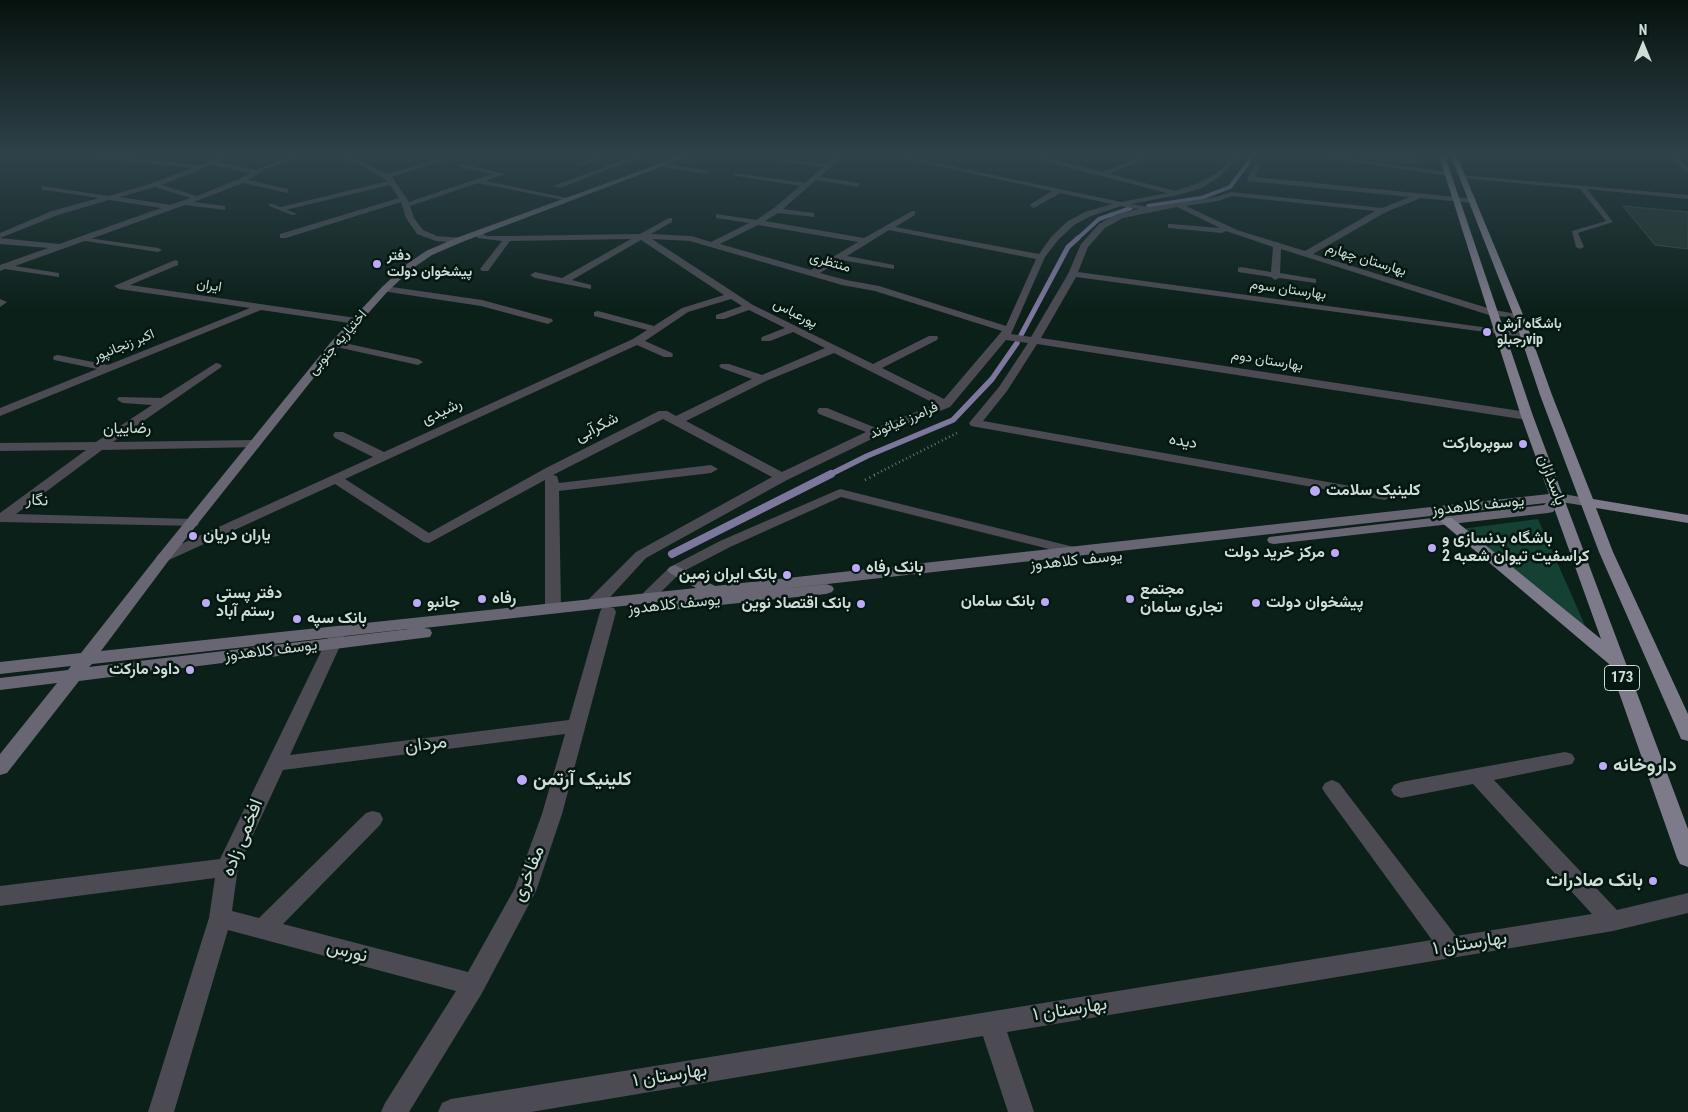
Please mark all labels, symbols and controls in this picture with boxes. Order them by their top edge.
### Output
north arrow [1618,20,1668,70]
text: N [1639,22,1647,38]
street label: بهارستان چهارم [1324,240,1408,280]
place label: دفتر پیشخوان دولت [387,248,472,280]
street label: منتظری [808,249,852,277]
marker: دفتر پیشخوان دولت [371,258,383,270]
street label: ایران [195,276,223,296]
street label: بهارستان سوم [1249,276,1327,304]
street label: پورعباس [770,296,820,332]
street label: اختیاریه جنوبی [305,307,371,379]
place label: باشگاه آرش رجبلوvip [1497,316,1562,348]
street label: اکبر زنجانپور [91,326,157,366]
marker: باشگاه آرش رجبلوvip [1481,326,1493,338]
street label: بهارستان دوم [1230,347,1304,375]
street label: رشیدی [419,394,465,430]
street label: فرامرز غیاثوند [867,399,941,443]
street label: شکرآبی [572,409,622,447]
street label: رضاییان [103,419,151,439]
street label: دیده [1167,430,1199,454]
place label: سوپرمارکت [1443,434,1513,454]
marker: سوپرمارکت [1517,438,1529,450]
street label: پاسداران [1533,452,1569,508]
place label: کلینیک سلامت [1326,481,1421,501]
marker: کلینیک سلامت [1308,484,1322,498]
street label: نگار [25,491,49,511]
street label: یوسف کلاهدوز [1431,492,1525,520]
place label: یاران دریان [203,526,271,546]
place label: باشگاه بدنسازی و کراسفیت تیوان شعبه 2 [1442,529,1590,567]
marker: یاران دریان [187,530,199,542]
marker: باشگاه بدنسازی و کراسفیت تیوان شعبه 2 [1426,542,1438,554]
place label: مرکز خرید دولت [1224,543,1325,563]
street label: یوسف کلاهدوز [1029,547,1123,575]
marker: مرکز خرید دولت [1329,547,1341,559]
place label: بانک رفاه [866,558,923,578]
marker: بانک رفاه [850,562,862,574]
place label: بانک ایران زمین [679,565,777,585]
marker: بانک ایران زمین [781,569,793,581]
place label: مجتمع تجاری سامان [1140,580,1223,618]
place label: دفتر پستی رستم آباد [216,584,282,622]
place label: رفاه [492,589,516,609]
street label: یوسف کلاهدوز [627,591,721,619]
place label: بانک سامان [961,592,1035,612]
place label: جانبو [427,593,460,613]
marker: رفاه [476,593,488,605]
marker: مجتمع تجاری سامان [1124,593,1136,605]
place label: پیشخوان دولت [1266,593,1363,613]
place label: بانک اقتصاد نوین [742,594,851,614]
marker: بانک سامان [1039,596,1051,608]
marker: دفتر پستی رستم آباد [200,597,212,609]
marker: جانبو [411,597,423,609]
marker: پیشخوان دولت [1250,597,1262,609]
marker: بانک اقتصاد نوین [855,598,867,610]
place label: بانک سپه [307,609,367,629]
marker: بانک سپه [291,613,303,625]
street label: یوسف کلاهدوز [224,636,318,666]
place label: داود مارکت [109,660,180,680]
marker: داود مارکت [184,664,196,676]
road number: 173 [1604,666,1640,690]
street label: مردان [404,731,448,759]
place label: داروخانه [1613,755,1677,777]
marker: داروخانه [1597,760,1609,772]
place label: کلینیک آرتمن [533,769,632,791]
marker: کلینیک آرتمن [515,773,529,787]
street label: افخمی زاده [217,796,269,880]
street label: مفاخری [508,843,550,905]
place label: بانک صادرات [1546,870,1643,892]
marker: بانک صادرات [1647,875,1659,887]
street label: بهارستان ١ [1431,927,1509,961]
street label: نورس [324,936,370,968]
street label: بهارستان ١ [1031,993,1109,1027]
street label: بهارستان ١ [631,1059,709,1093]

